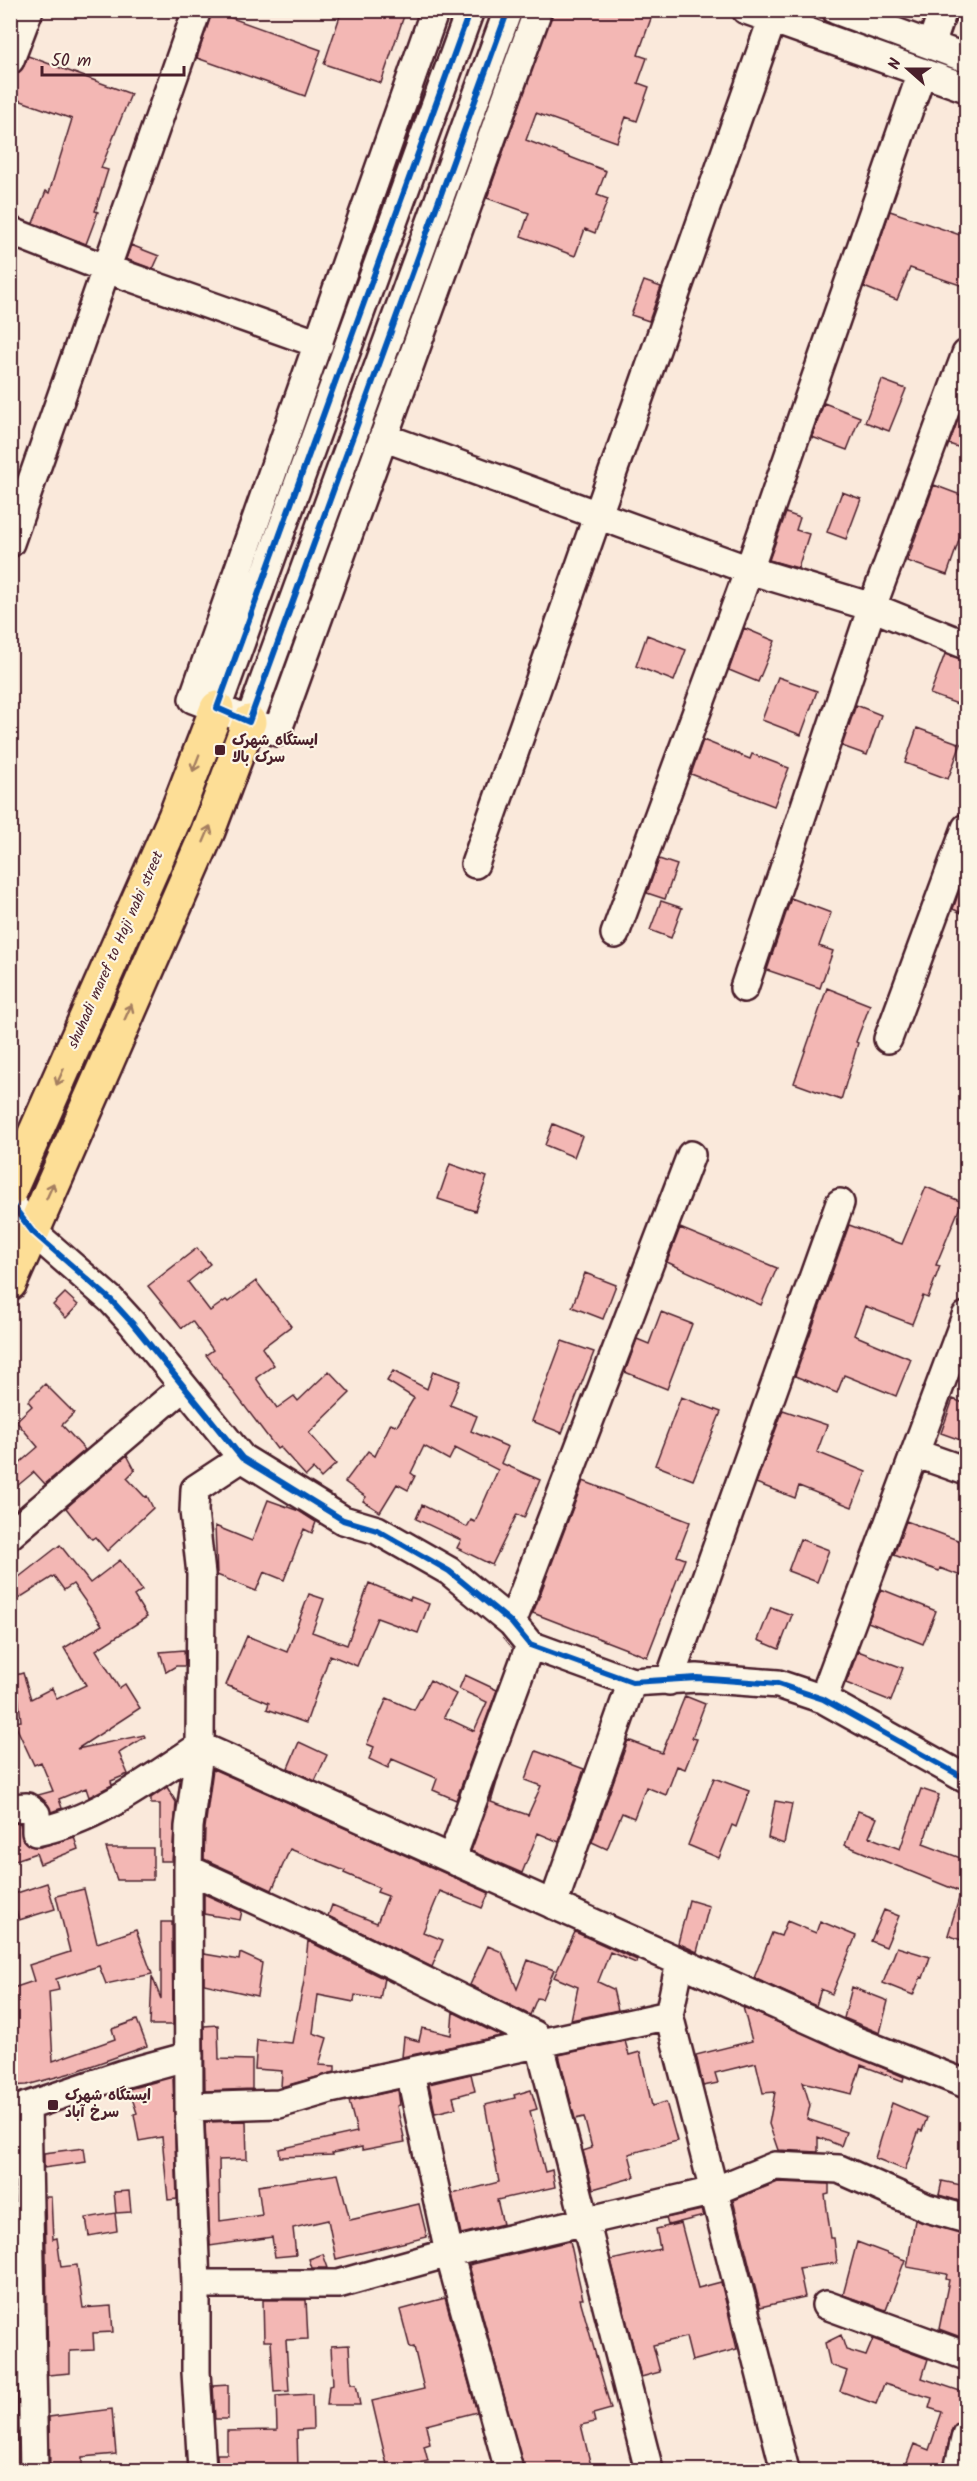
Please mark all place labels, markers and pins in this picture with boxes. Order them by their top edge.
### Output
place label: ایستگاه شهرک سرک بالا [232,729,318,770]
marker: ایستگاه شهرک سرک بالا [213,743,227,757]
place label: ایستگاه شهرک سرخ آباد [65,2084,151,2125]
marker: ایستگاه شهرک سرخ آباد [46,2098,60,2112]

